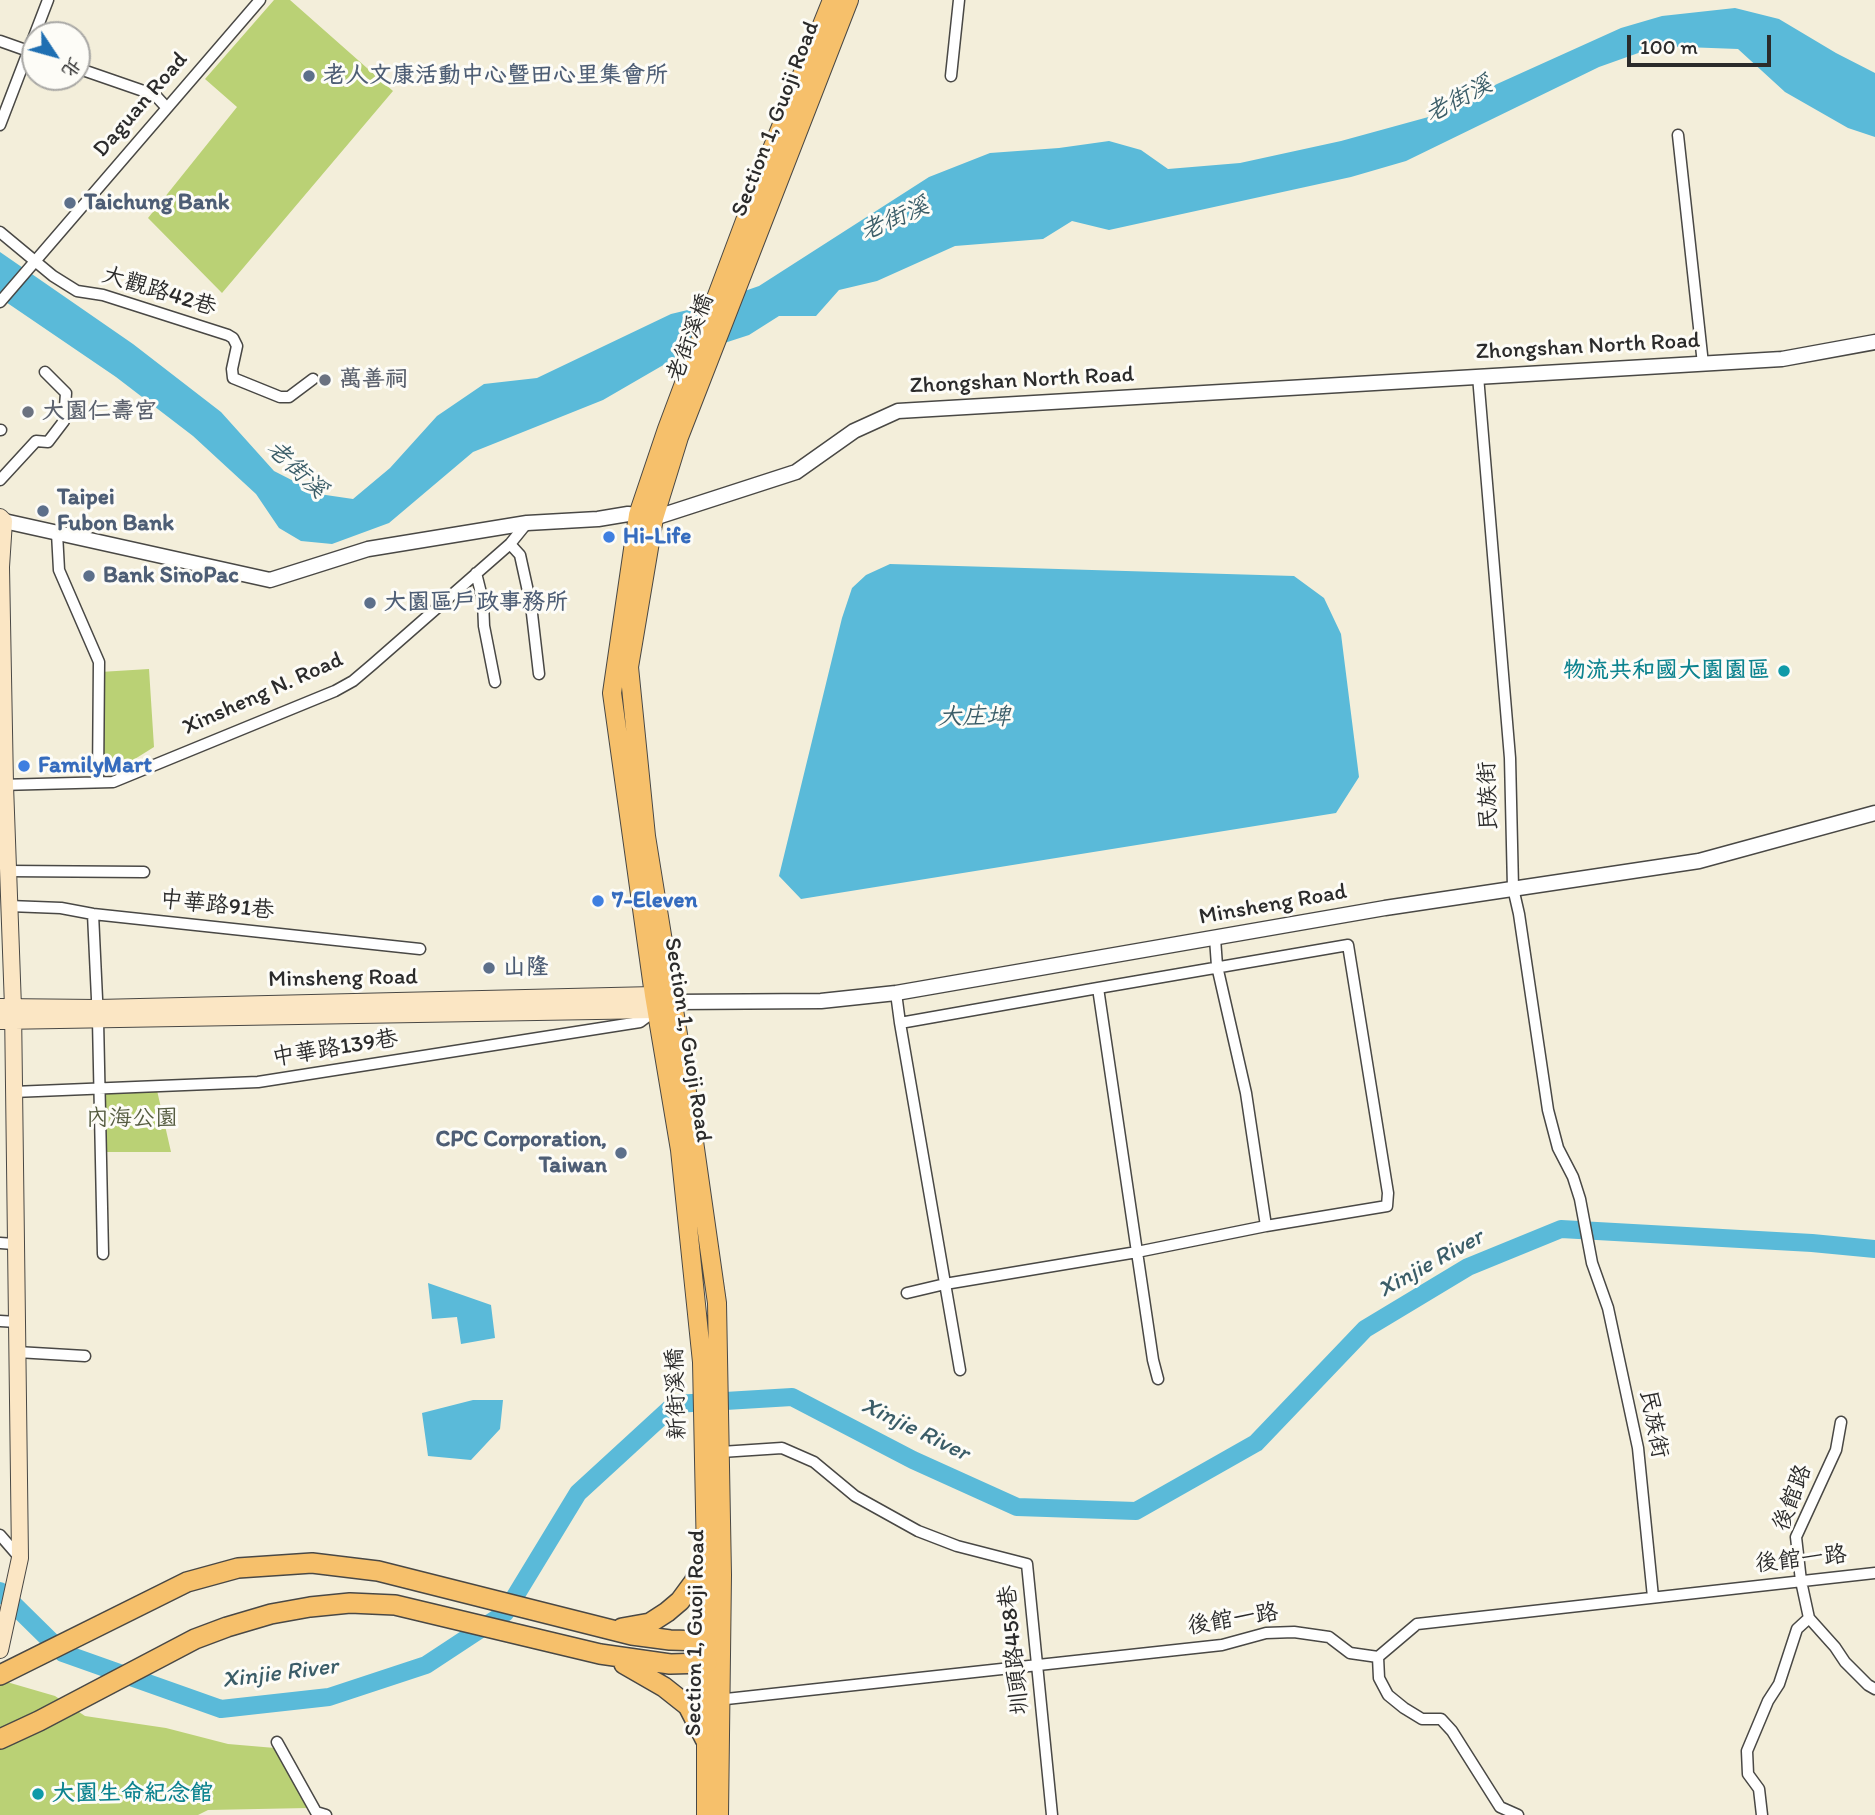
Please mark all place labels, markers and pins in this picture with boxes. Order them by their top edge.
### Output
place label: 老人文康活動中心暨田心里集會所 [323,62,668,90]
marker: 老人文康活動中心暨田心里集會所 [301,68,317,84]
place label: Taichung Bank [84,189,229,217]
marker: Taichung Bank [62,195,78,211]
place label: 萬善祠 [339,366,408,394]
marker: 萬善祠 [317,372,333,388]
place label: 大園仁壽宮 [42,398,157,426]
marker: 大園仁壽宮 [20,404,36,420]
place label: Taipei Fubon Bank [57,484,174,538]
marker: Taipei Fubon Bank [35,503,51,519]
place label: Hi-Life [623,523,691,551]
marker: Hi-Life [601,529,617,545]
place label: Bank SinoPac [103,562,239,590]
marker: Bank SinoPac [81,568,97,584]
place label: 大園區戶政事務所 [384,589,568,617]
marker: 大園區戶政事務所 [362,595,378,611]
place label: 物流共和國大園園區 [1563,657,1770,685]
marker: 物流共和國大園園區 [1776,663,1792,679]
place label: FamilyMart [38,752,152,780]
marker: FamilyMart [16,758,32,774]
place label: 7-Eleven [612,887,697,915]
marker: 7-Eleven [590,893,606,909]
place label: 山隆 [503,954,549,982]
marker: 山隆 [481,960,497,976]
place label: CPC Corporation, Taiwan [435,1126,607,1180]
marker: CPC Corporation, Taiwan [613,1145,629,1161]
place label: 大園生命紀念館 [52,1780,213,1808]
marker: 大園生命紀念館 [30,1786,46,1802]

